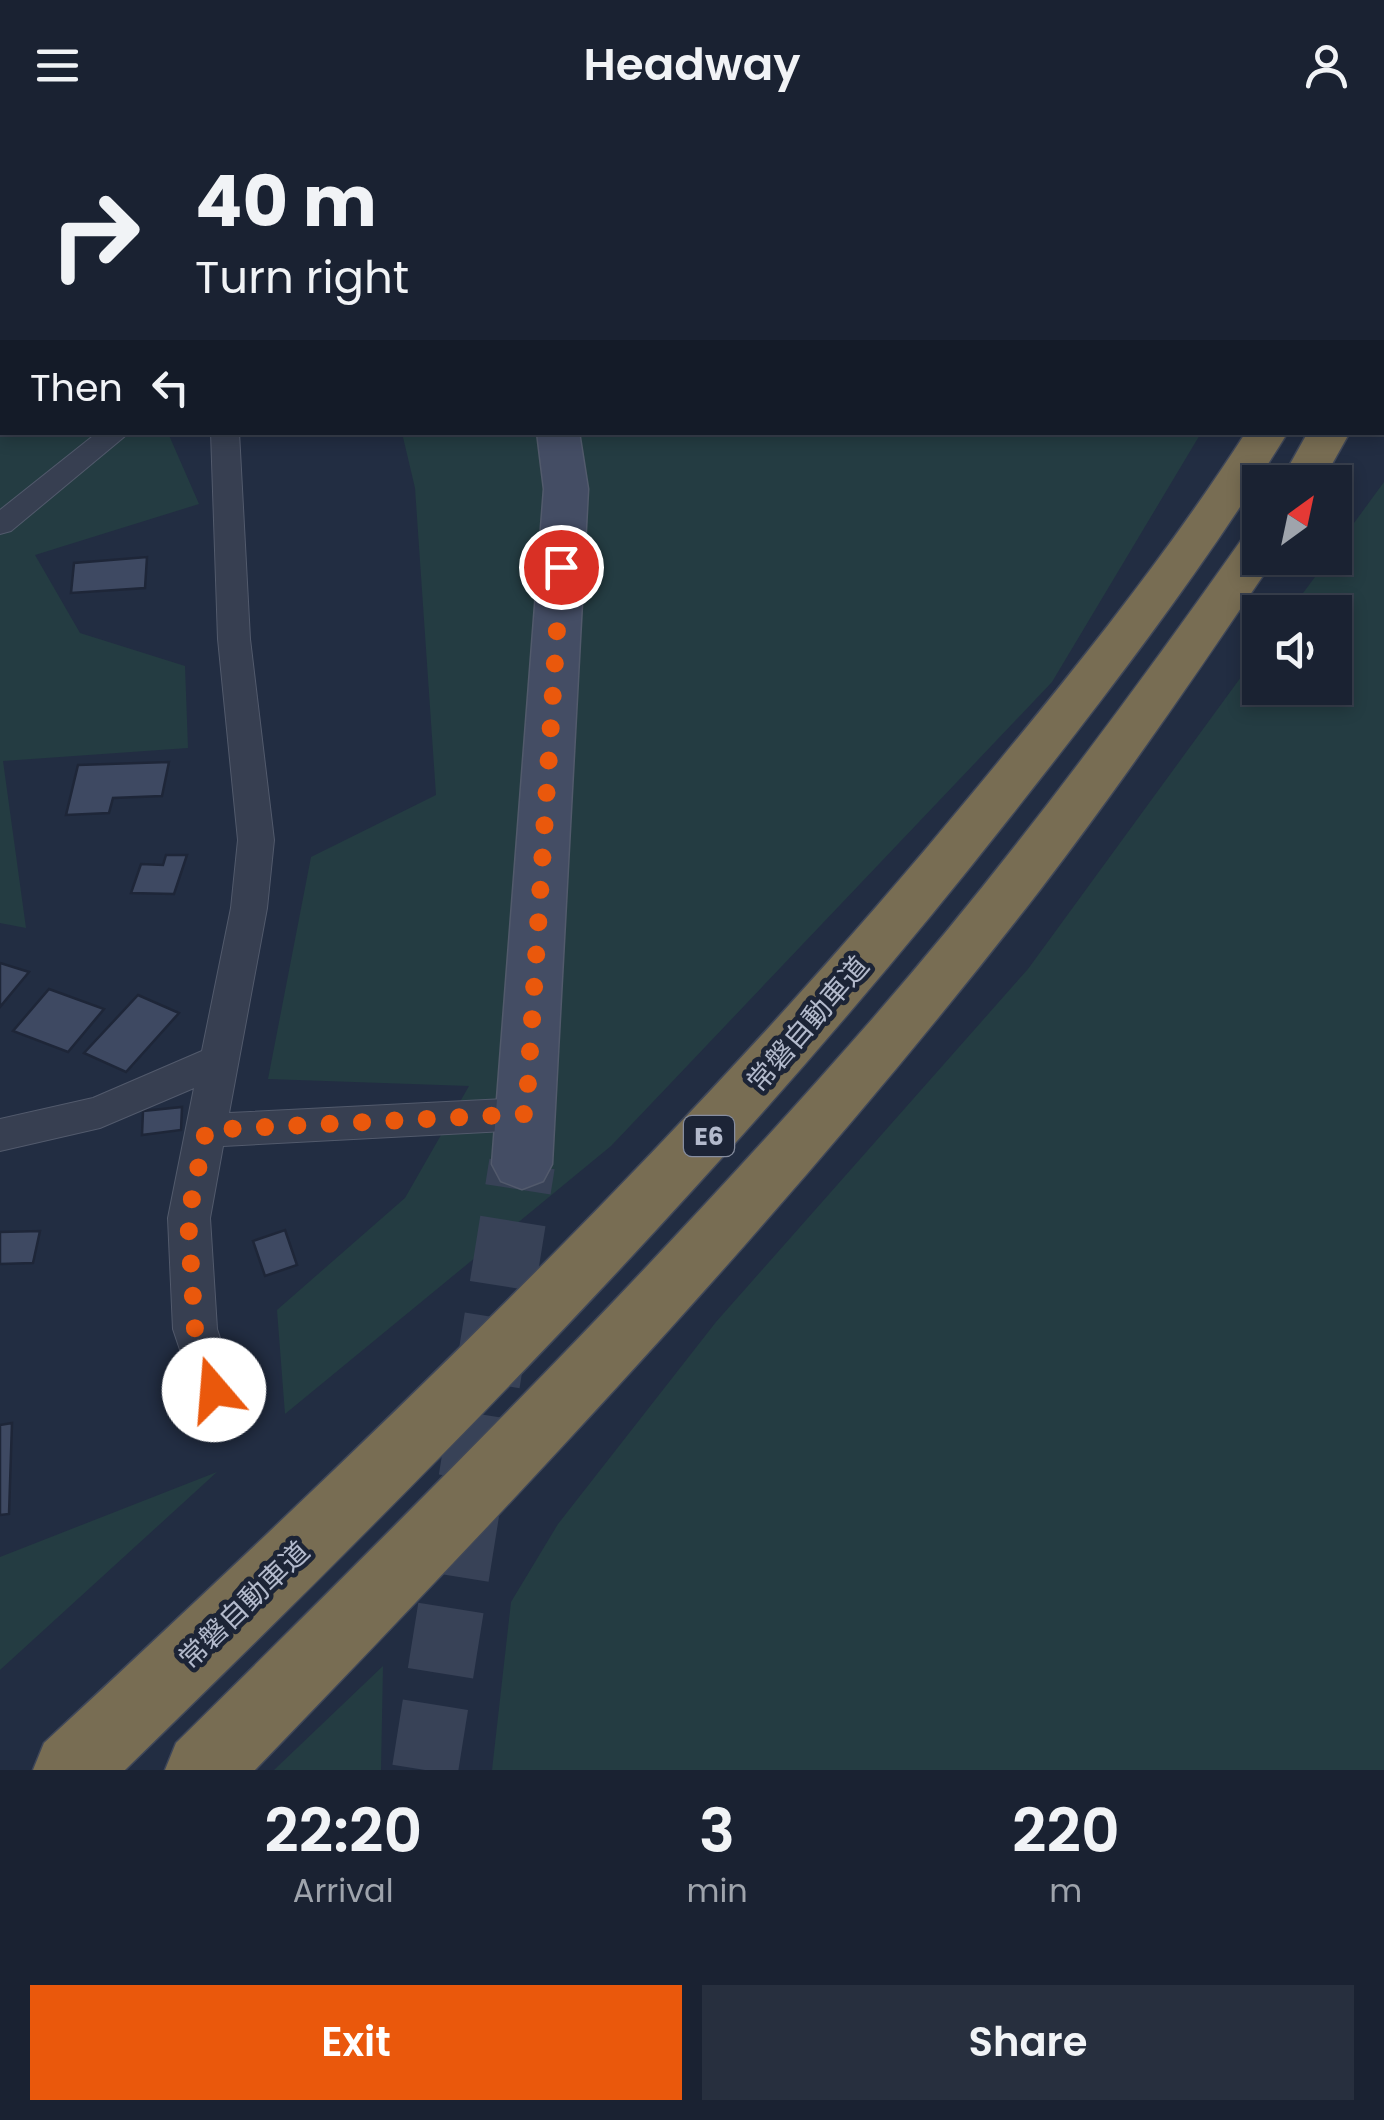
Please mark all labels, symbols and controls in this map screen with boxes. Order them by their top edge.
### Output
text: Headway [584,33,800,96]
icon: menu [30,38,85,93]
icon: person [1299,38,1354,93]
text: 40 m [195,152,377,251]
icon: right [30,170,160,300]
text: Turn right [195,246,409,309]
icon: left [143,360,198,415]
text: Then [30,361,123,414]
north arrow [1242,465,1352,575]
map controls [1242,465,1352,705]
pin [519,525,604,610]
icon: arrive [534,540,589,595]
button: sound [1242,595,1352,705]
street label: 常磐自動車道 [738,948,878,1100]
road number: E6 [684,1116,734,1156]
position arrow [162,1338,266,1442]
street label: 常磐自動車道 [170,1533,318,1677]
text: 22:20 [264,1789,422,1873]
text: 3 [699,1789,735,1873]
text: 220 [1012,1789,1120,1873]
text: Arrival [293,1868,394,1913]
text: min [686,1868,748,1913]
text: m [1049,1868,1082,1913]
button: Exit [30,1985,682,2100]
button: Share [702,1985,1354,2100]

